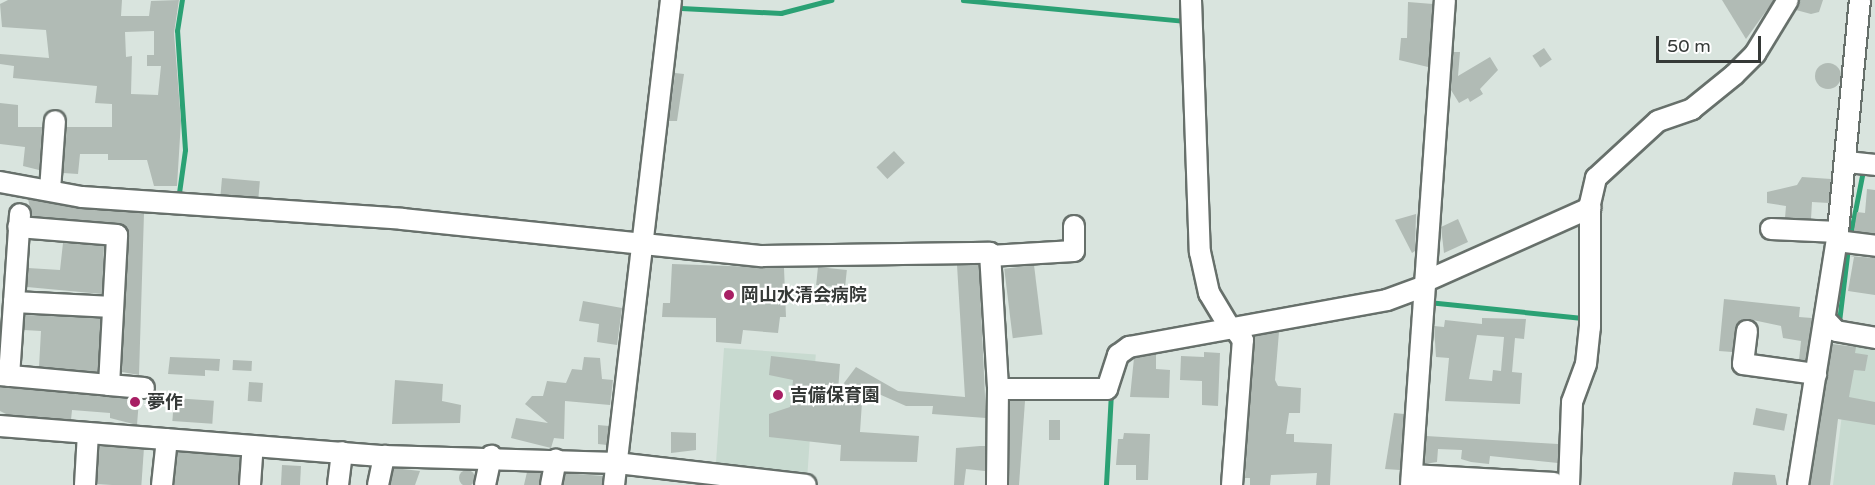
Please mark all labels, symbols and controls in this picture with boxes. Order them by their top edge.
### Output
scale bar [1659,24,1764,62]
text: 50 m [1667,35,1711,57]
place label: 岡山水清会病院 [741,284,867,306]
marker: 岡山水清会病院 [722,288,736,302]
place label: 吉備保育園 [790,384,880,406]
marker: 吉備保育園 [771,388,785,402]
place label: 夢作 [147,391,183,413]
marker: 夢作 [128,395,142,409]

